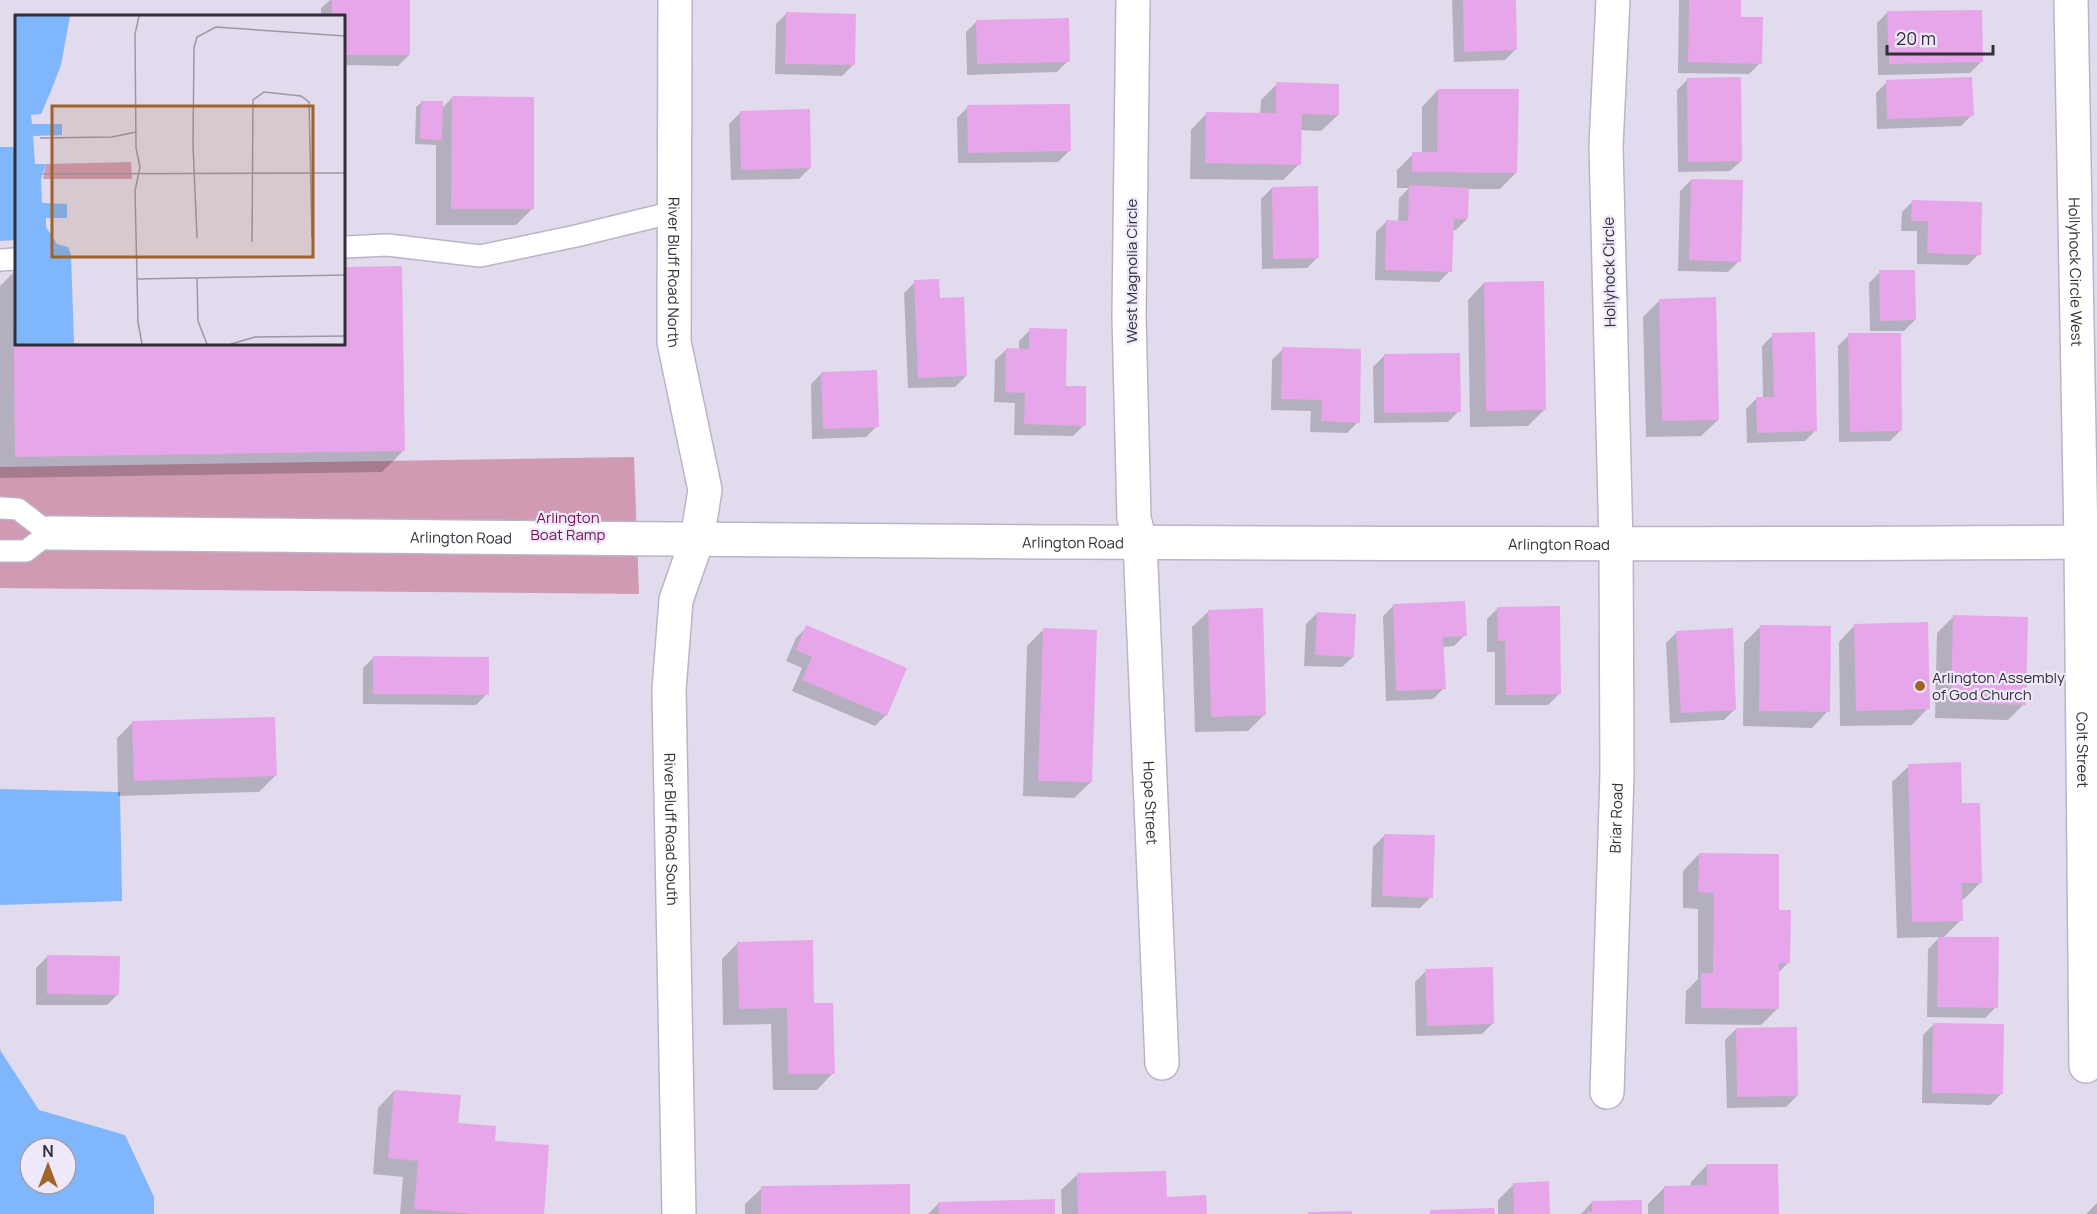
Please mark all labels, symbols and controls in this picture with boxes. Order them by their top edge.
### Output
inset map [15,15,345,345]
scale bar [1887,18,1994,56]
text: 20 m [1896,26,1936,50]
street label: River Bluff Road North [663,197,685,349]
street label: Hollyhock Circle West [2064,197,2088,347]
street label: West Magnolia Circle [1121,199,1142,343]
street label: Hollyhock Circle [1598,216,1620,327]
park label: Arlington Boat Ramp [531,507,606,545]
street label: Arlington Road [410,526,512,548]
street label: Arlington Road [1022,531,1124,553]
street label: Arlington Road [1508,533,1610,554]
place label: Arlington Assembly of God Church [1932,667,2065,705]
marker: Arlington Assembly of God Church [1913,679,1927,693]
street label: Colt Street [2072,712,2094,788]
street label: River Bluff Road South [660,753,684,906]
street label: Hope Street [1139,761,1163,845]
street label: Briar Road [1604,783,1627,854]
north arrow [18,1136,78,1196]
text: N [42,1140,54,1162]

